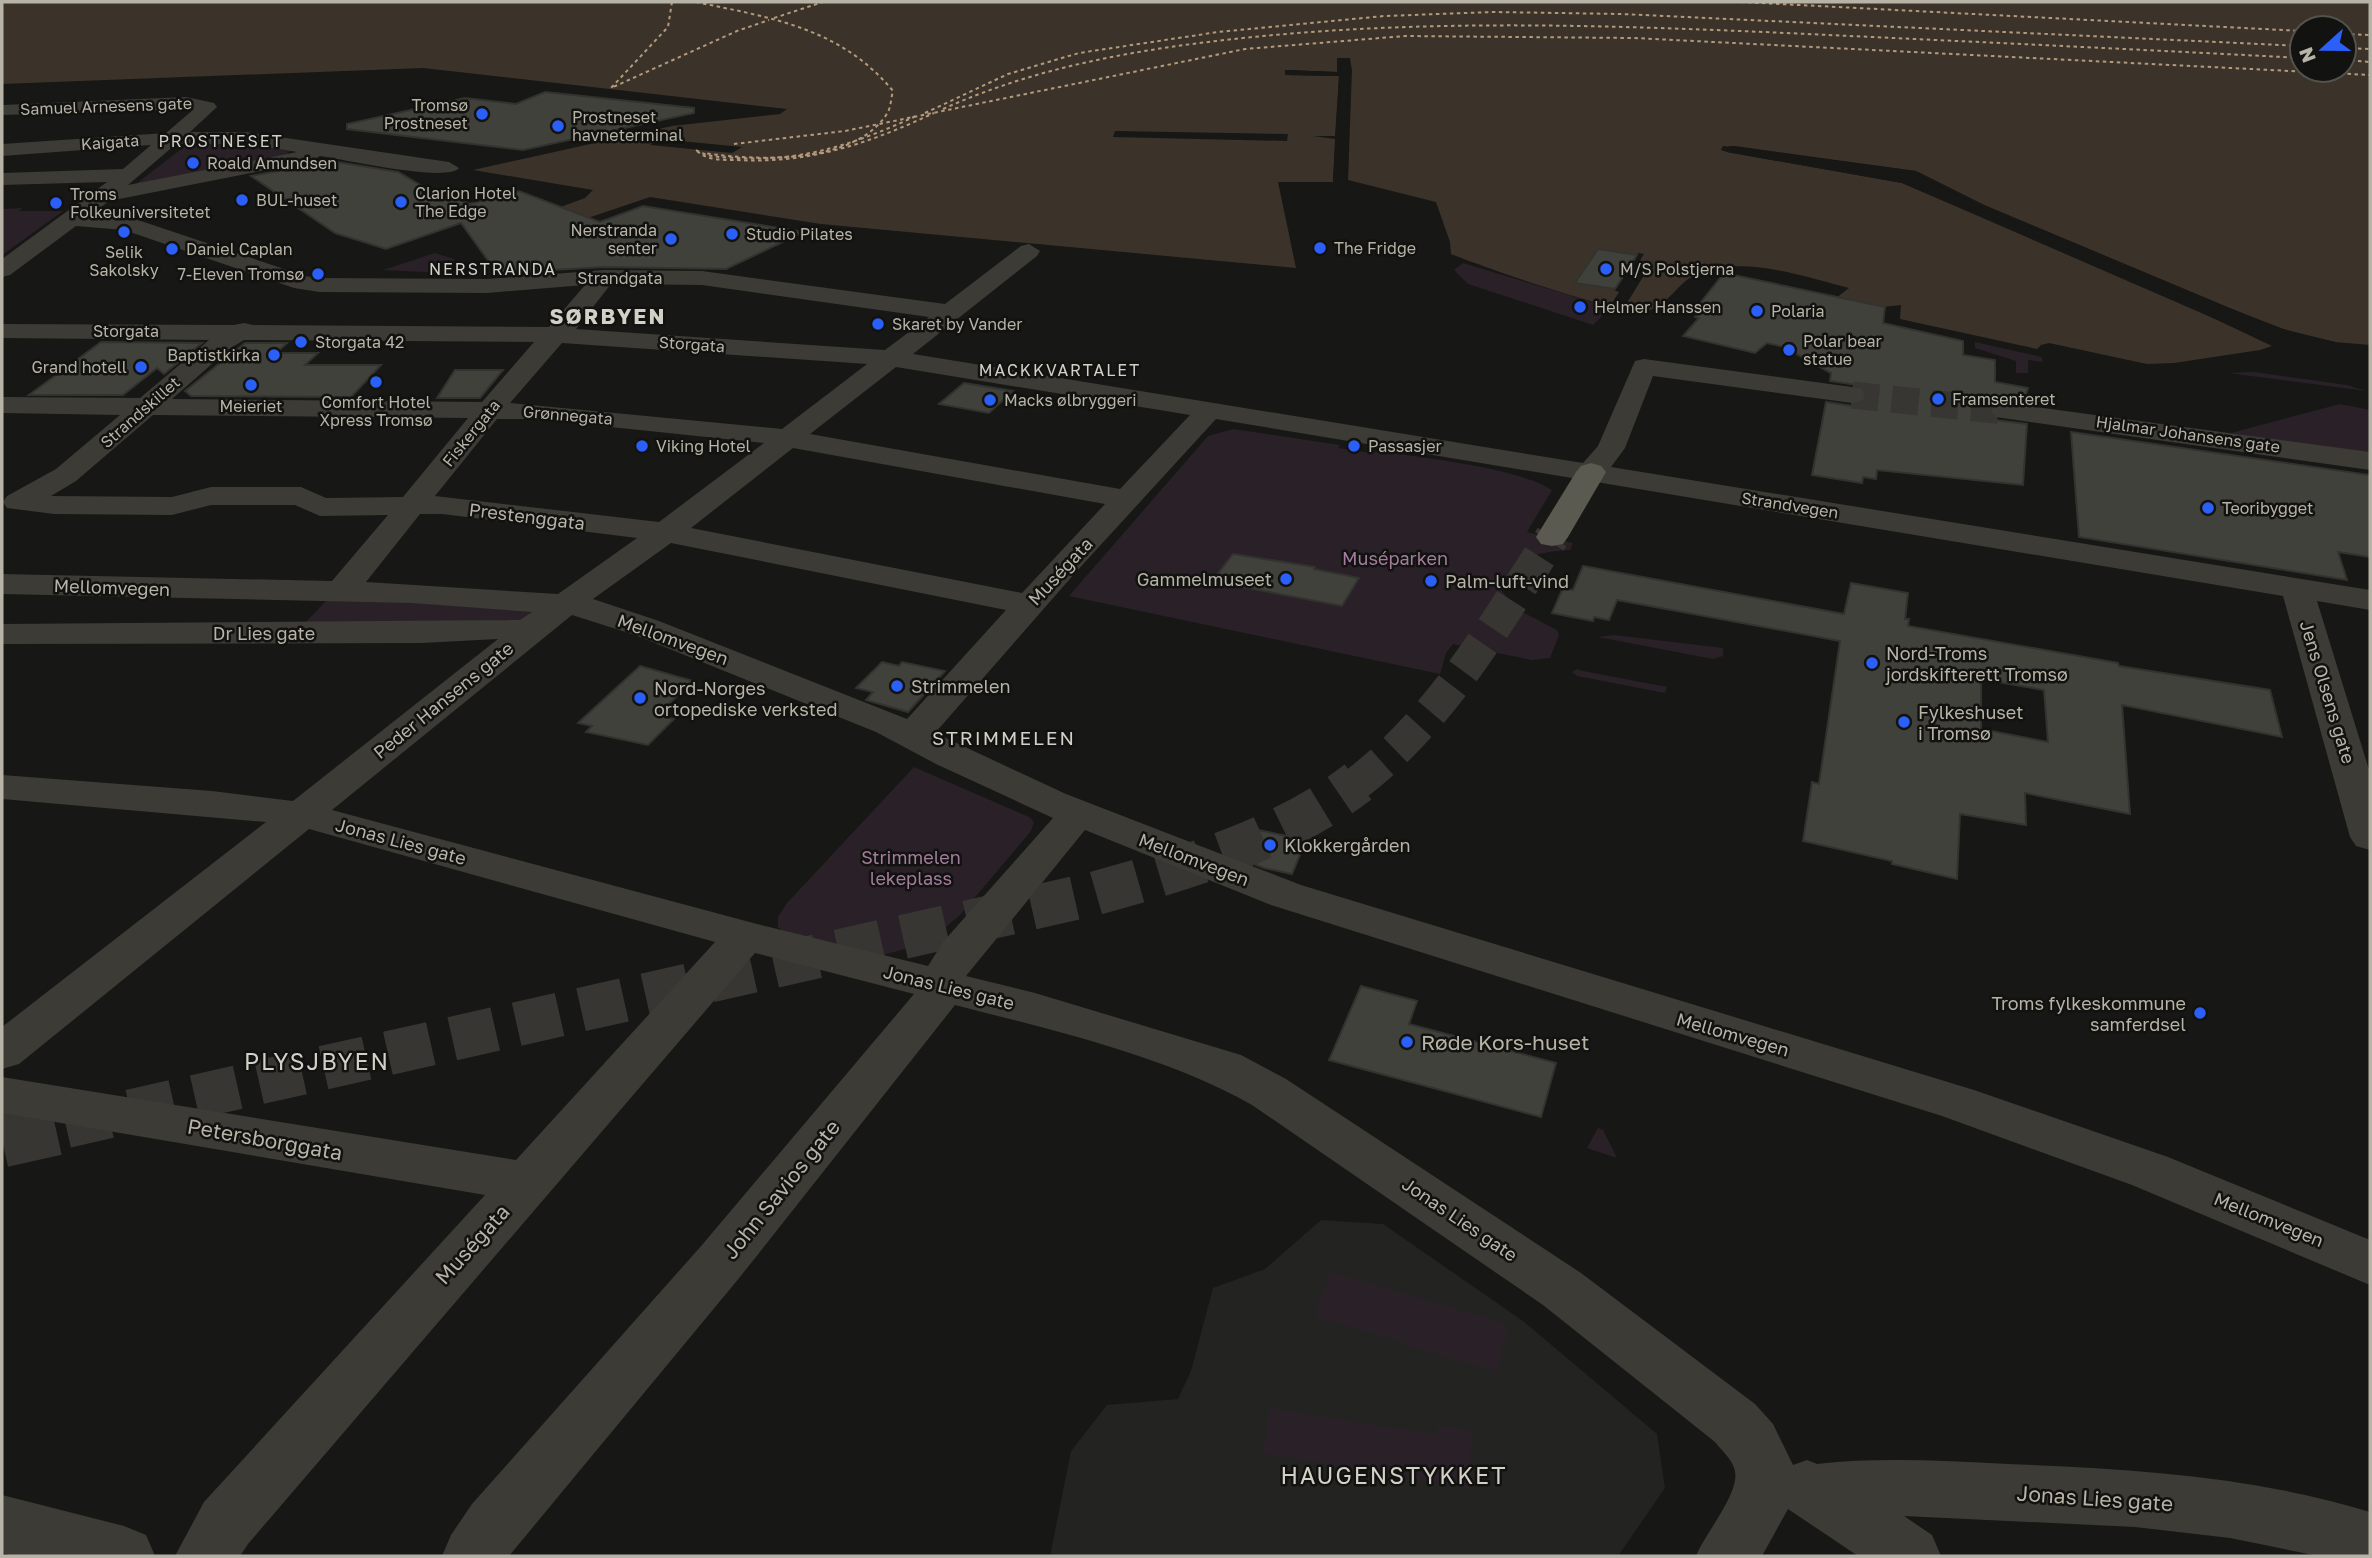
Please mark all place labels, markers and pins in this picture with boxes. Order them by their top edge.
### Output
place label: Tromsø Prostneset [384,95,468,133]
marker: Tromsø Prostneset [474,106,490,122]
place label: Prostneset havneterminal [572,107,683,145]
marker: Prostneset havneterminal [550,118,566,134]
place label: Roald Amundsen [207,153,337,173]
marker: Roald Amundsen [185,155,201,171]
place label: Clarion Hotel The Edge [415,183,517,221]
place label: Troms Folkeuniversitetet [70,184,211,222]
place label: BUL-huset [256,190,337,210]
marker: BUL-huset [234,192,250,208]
marker: Clarion Hotel The Edge [393,194,409,210]
marker: Troms Folkeuniversitetet [48,195,64,211]
place label: Nerstranda senter [571,220,657,258]
marker: Selik Sakolsky [116,224,132,240]
place label: Studio Pilates [746,224,853,244]
marker: Studio Pilates [724,226,740,242]
marker: Nerstranda senter [663,231,679,247]
place label: The Fridge [1334,238,1416,258]
place label: Daniel Caplan [186,239,293,259]
marker: The Fridge [1312,240,1328,256]
marker: Daniel Caplan [164,241,180,257]
place label: Selik Sakolsky [89,242,159,280]
place label: M/S Polstjerna [1620,259,1734,279]
marker: M/S Polstjerna [1598,261,1614,277]
place label: 7-Eleven Tromsø [178,264,304,284]
marker: 7-Eleven Tromsø [310,266,326,282]
place label: Helmer Hanssen [1594,297,1721,317]
marker: Helmer Hanssen [1572,299,1588,315]
place label: Polaria [1771,301,1825,321]
marker: Polaria [1749,303,1765,319]
place label: Skaret by Vander [892,314,1022,334]
marker: Skaret by Vander [870,316,886,332]
place label: Polar bear statue [1803,331,1882,369]
place label: Storgata 42 [315,332,404,352]
marker: Storgata 42 [293,334,309,350]
marker: Polar bear statue [1781,342,1797,358]
place label: Baptistkirka [167,345,260,365]
marker: Baptistkirka [266,347,282,363]
place label: Grand hotell [32,357,127,377]
marker: Grand hotell [133,359,149,375]
marker: Comfort Hotel Xpress Tromsø [368,374,384,390]
marker: Meieriet [243,377,259,393]
place label: Framsenteret [1952,389,2056,409]
place label: Macks ølbryggeri [1004,390,1136,410]
marker: Framsenteret [1930,391,1946,407]
place label: Comfort Hotel Xpress Tromsø [319,392,433,430]
marker: Macks ølbryggeri [982,392,998,408]
place label: Meieriet [220,396,282,416]
place label: Viking Hotel [656,436,751,456]
place label: Passasjer [1368,436,1442,456]
marker: Viking Hotel [634,438,650,454]
marker: Passasjer [1346,438,1362,454]
place label: Teoribygget [2222,498,2313,518]
marker: Teoribygget [2200,500,2216,516]
place label: Gammelmuseet [1137,568,1272,590]
place label: Palm-luft-vind [1445,570,1569,592]
marker: Gammelmuseet [1278,571,1294,587]
marker: Palm-luft-vind [1423,573,1439,589]
place label: Nord-Troms jordskifterett Tromsø [1885,642,2068,685]
marker: Nord-Troms jordskifterett Tromsø [1864,655,1880,671]
place label: Strimmelen [911,675,1011,697]
place label: Nord-Norges ortopediske verksted [654,677,837,720]
marker: Strimmelen [889,678,905,694]
marker: Nord-Norges ortopediske verksted [632,690,648,706]
place label: Fylkeshuset i Tromsø [1918,701,2023,744]
marker: Fylkeshuset i Tromsø [1896,714,1912,730]
place label: Klokkergården [1284,834,1411,856]
marker: Klokkergården [1262,837,1278,853]
place label: Troms fylkeskommune samferdsel [1991,992,2186,1035]
marker: Troms fylkeskommune samferdsel [2192,1005,2208,1021]
place label: Røde Kors-huset [1421,1029,1589,1055]
marker: Røde Kors-huset [1399,1034,1415,1050]

